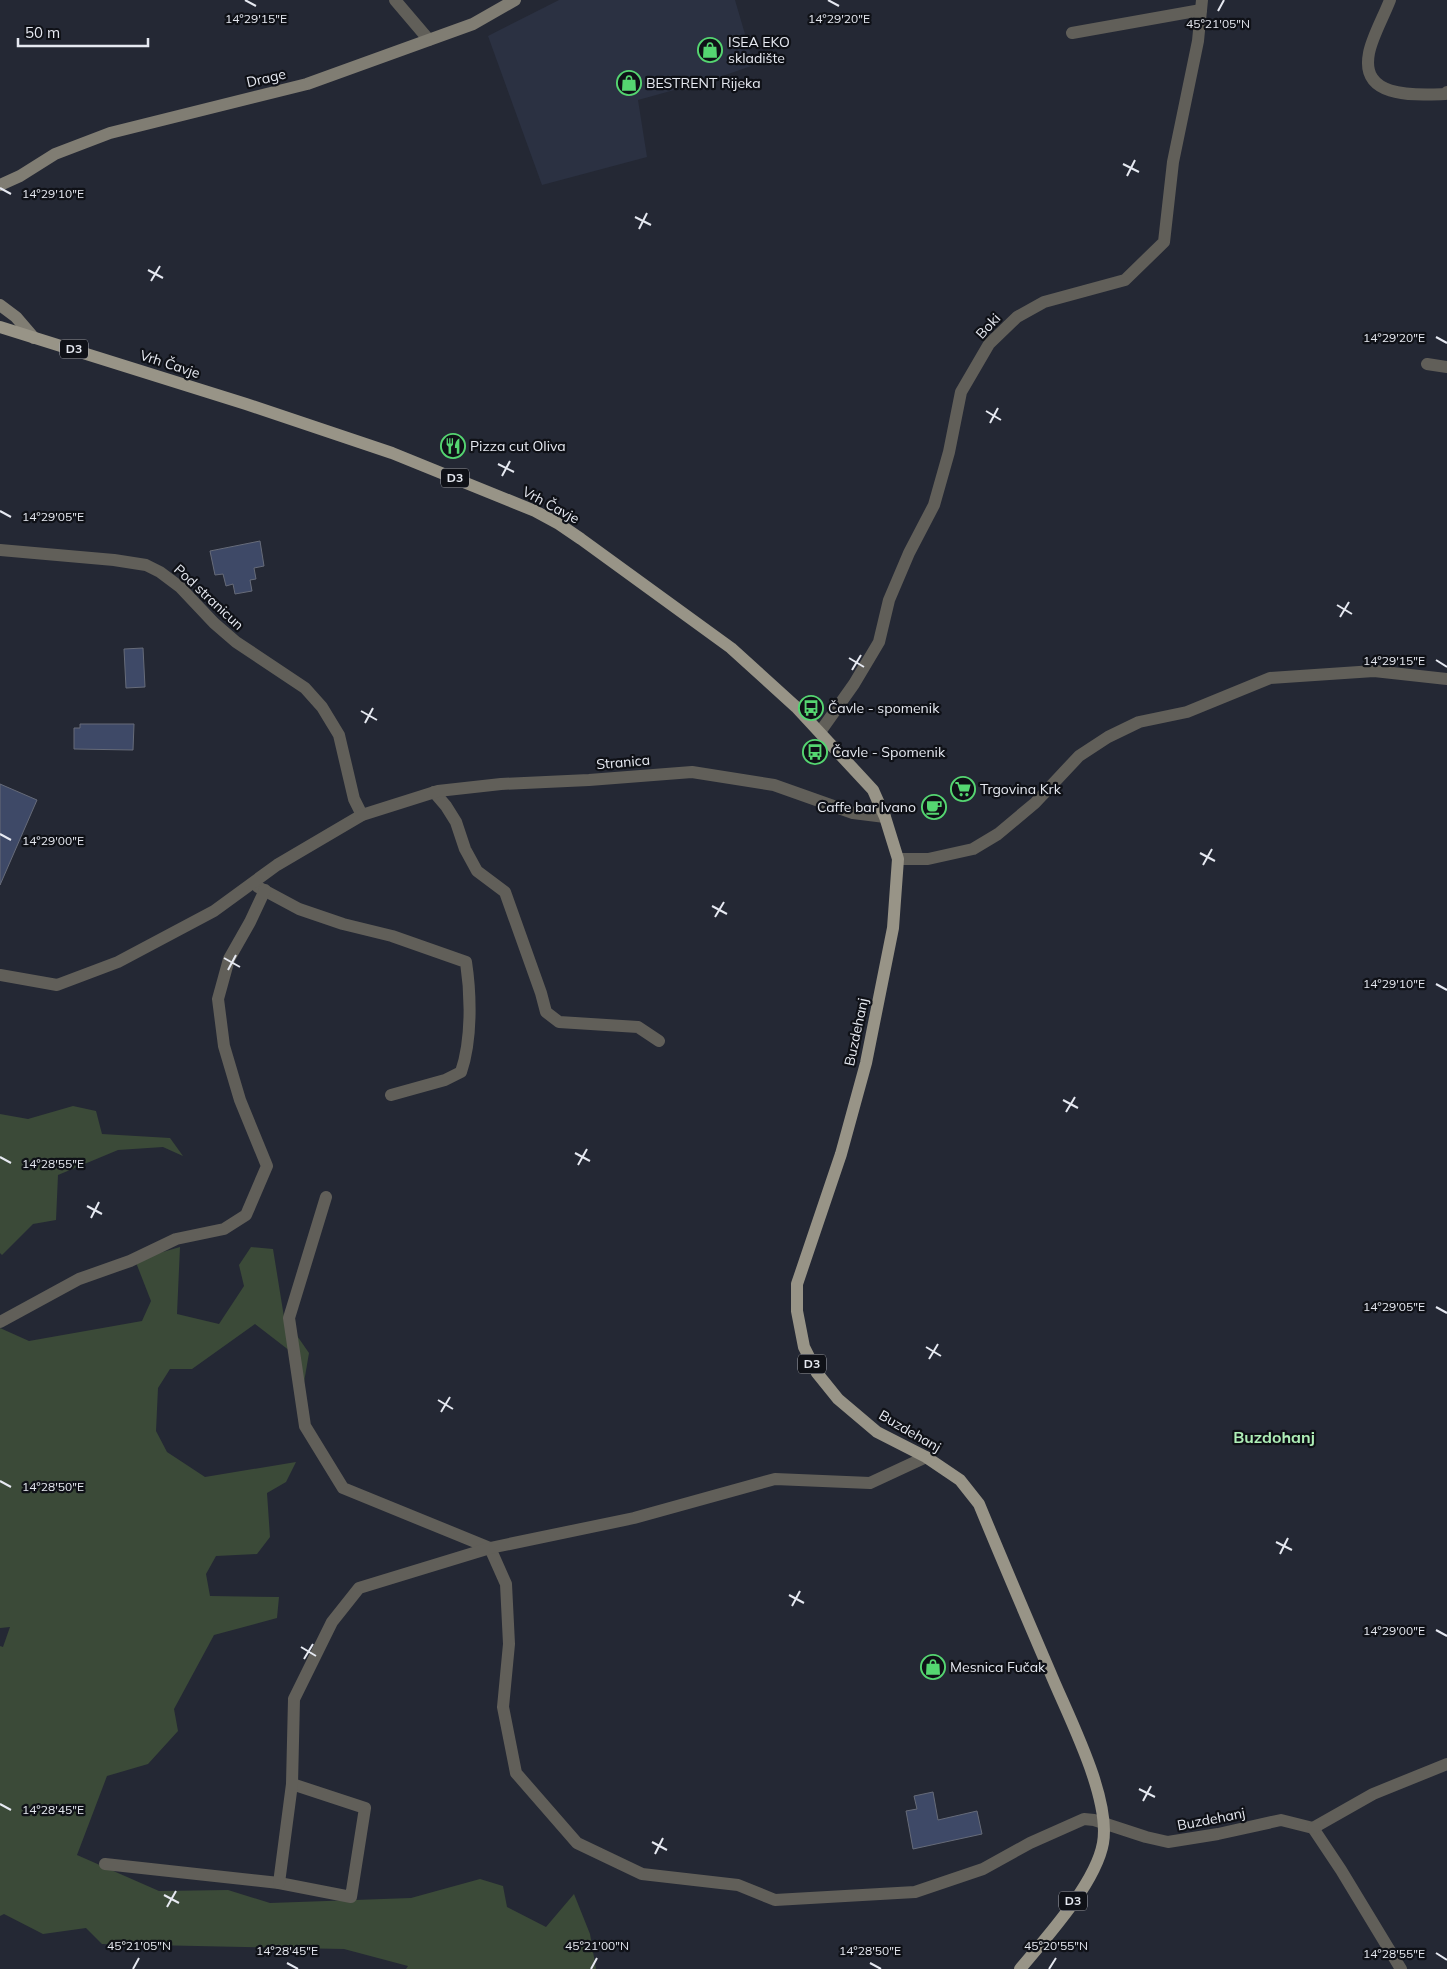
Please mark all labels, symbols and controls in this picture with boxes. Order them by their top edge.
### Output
text: 14°29'15"E [225,11,287,26]
text: 14°29'20"E [808,11,870,26]
scale bar [18,15,148,47]
text: 45°21'05"N [1186,16,1250,31]
text: 50 m [25,23,60,42]
place label: ISEA EKO skladište [728,33,790,67]
shop icon: ISEA EKO skladište [697,37,723,63]
street label: Drage [245,65,287,91]
shop icon: BESTRENT Rijeka [616,70,642,96]
place label: BESTRENT Rijeka [646,74,761,92]
text: 14°29'10"E [22,186,84,201]
street label: Boki [972,310,1004,342]
text: 14°29'20"E [1363,330,1425,345]
road number: D3 [60,339,88,358]
street label: Vrh Čavje [138,346,202,382]
restaurant icon: Pizza cut Oliva [440,433,466,459]
place label: Pizza cut Oliva [470,437,566,455]
road number: D3 [441,468,469,488]
street label: Vrh Čavje [519,483,583,527]
text: 14°29'05"E [22,509,84,524]
street label: Pod stranicun [170,560,248,634]
text: 14°29'15"E [1363,653,1425,668]
bus stop icon: Čavle - spomenik [798,695,824,721]
place label: Čavle - spomenik [828,699,940,717]
bus stop icon: Čavle - Spomenik [802,739,828,765]
place label: Čavle - Spomenik [832,743,946,761]
street label: Stranica [595,751,651,773]
supermarket icon: Trgovina Krk [950,776,976,802]
place label: Trgovina Krk [980,780,1062,798]
cafe icon: Caffe bar Ivano [921,794,947,820]
place label: Caffe bar Ivano [817,798,916,816]
text: 14°29'00"E [22,833,84,848]
text: 14°29'10"E [1363,976,1425,991]
street label: Buzdehanj [840,996,872,1068]
text: 14°28'55"E [22,1156,84,1171]
text: 14°29'05"E [1363,1299,1425,1314]
road number: D3 [798,1355,826,1374]
street label: Buzdehanj [876,1406,944,1456]
district label: Buzdohanj [1233,1427,1315,1447]
text: 14°28'50"E [22,1479,84,1494]
text: 14°29'00"E [1363,1623,1425,1638]
shop icon: Mesnica Fučak [920,1654,946,1680]
place label: Mesnica Fučak [950,1658,1046,1676]
text: 14°28'45"E [22,1802,84,1817]
street label: Buzdehanj [1175,1804,1247,1834]
road number: D3 [1059,1892,1087,1910]
text: 45°21'05"N [107,1938,171,1953]
text: 45°21'00"N [565,1938,629,1953]
text: 45°20'55"N [1024,1938,1088,1953]
text: 14°28'45"E [256,1943,318,1958]
text: 14°28'50"E [839,1943,901,1958]
text: 14°28'55"E [1363,1946,1425,1961]

